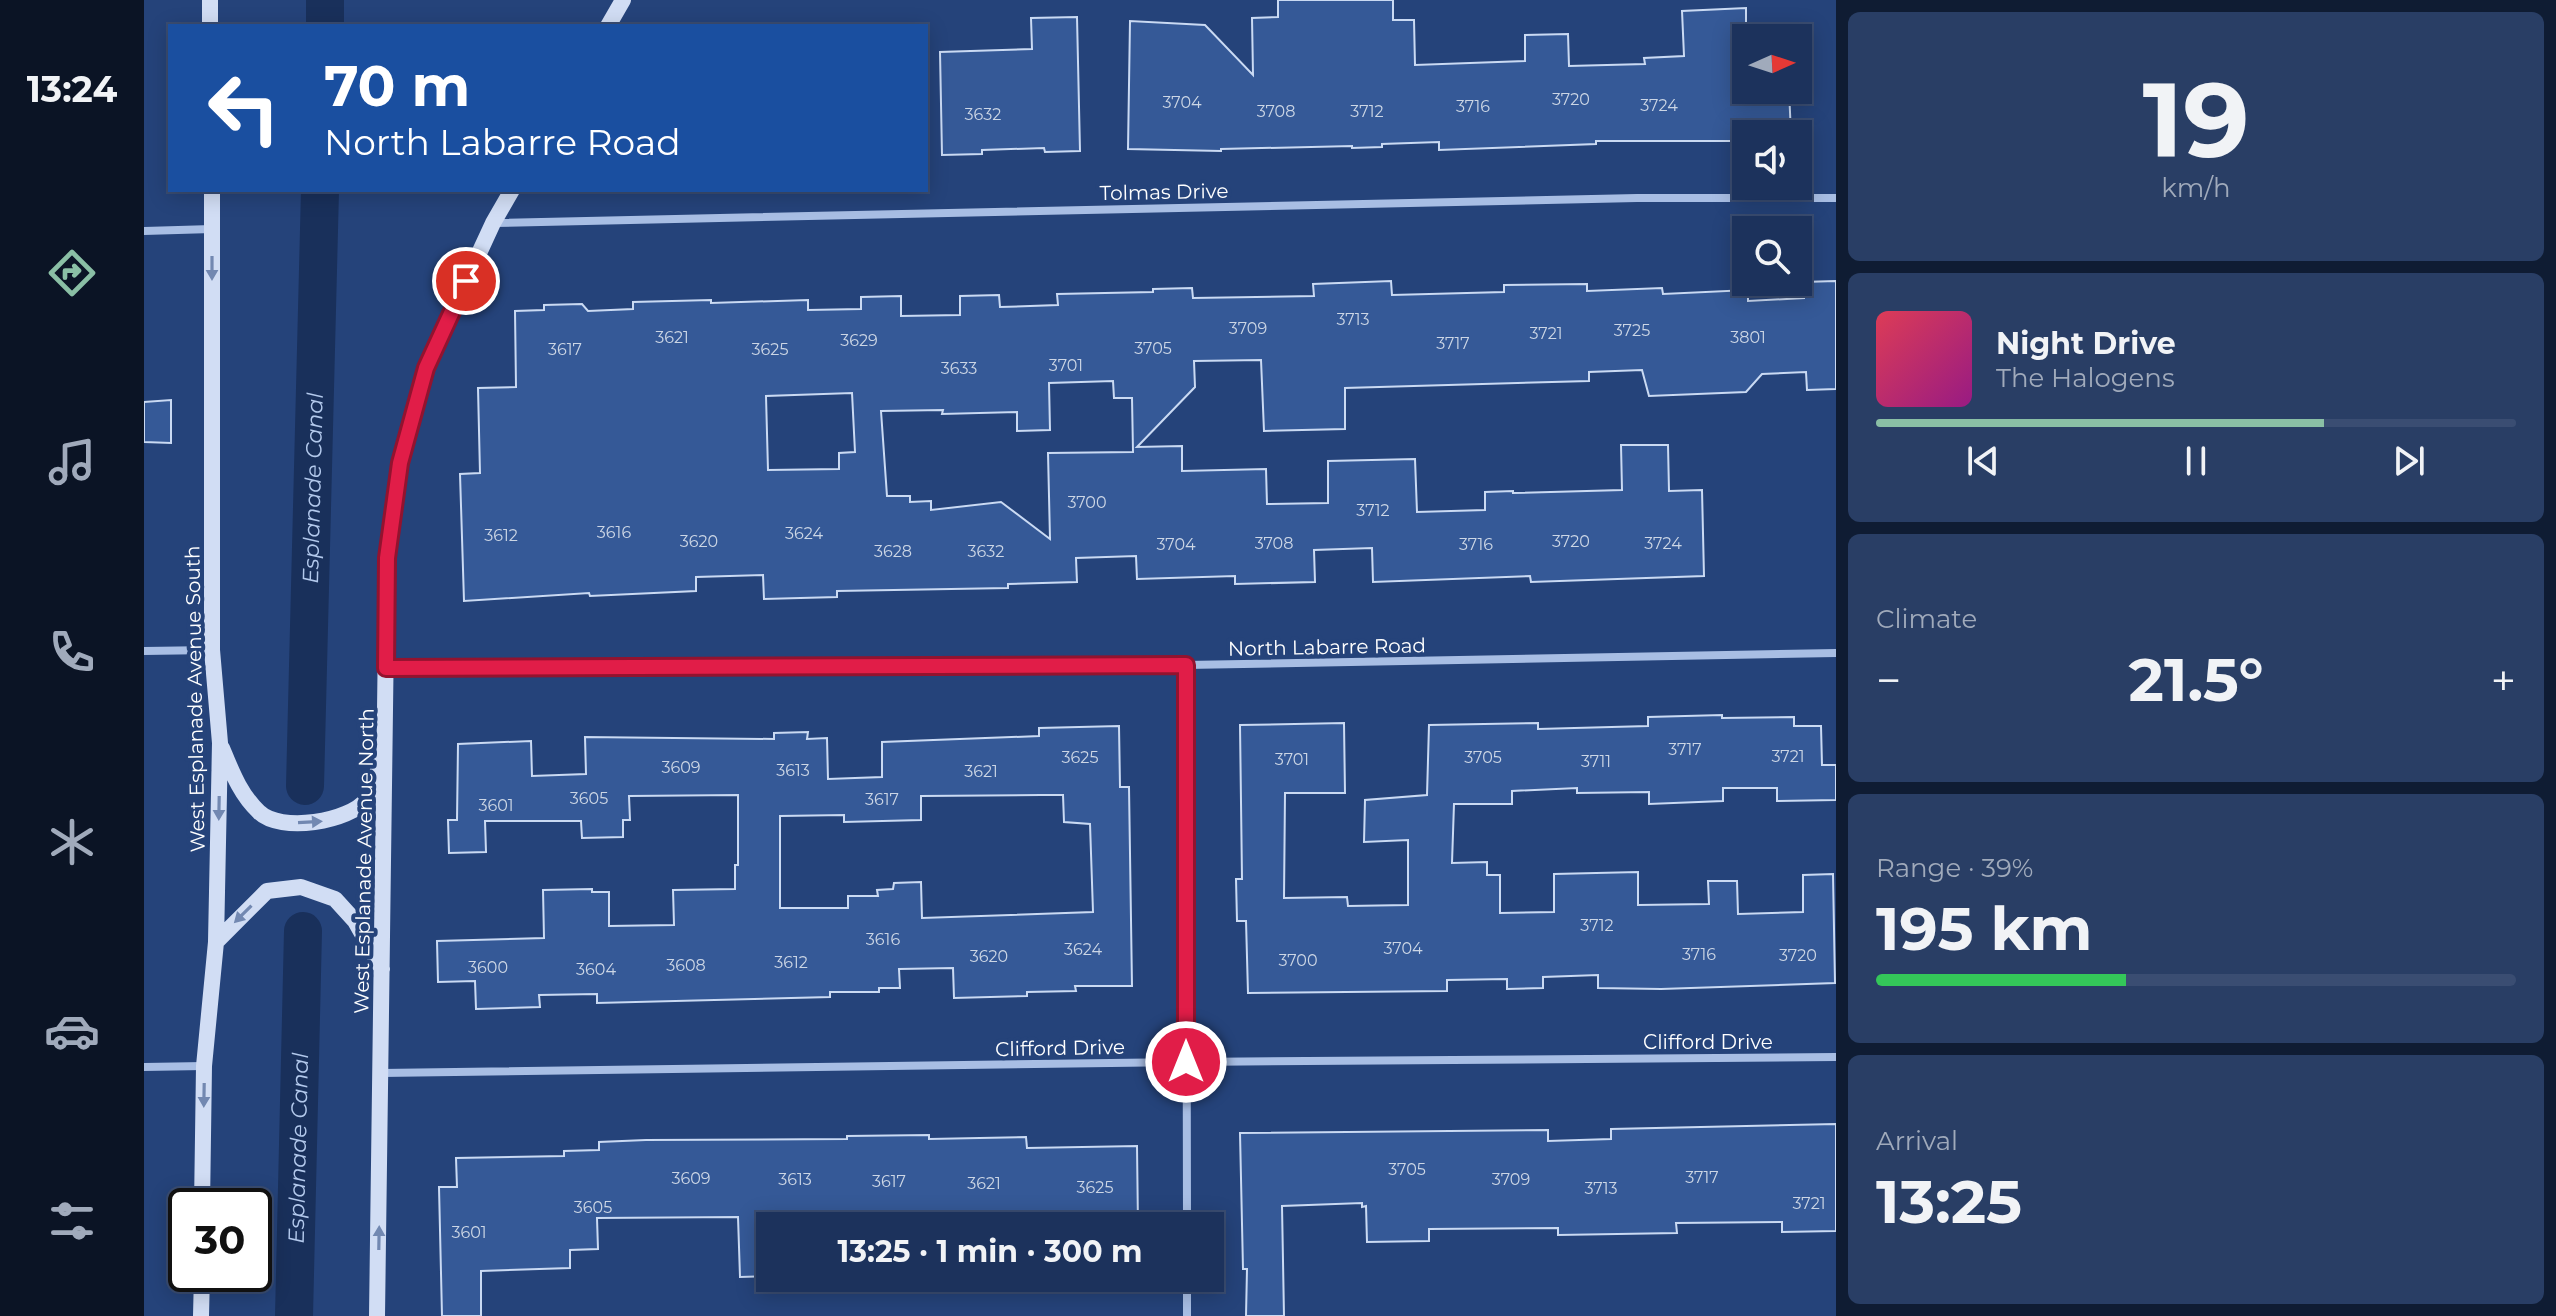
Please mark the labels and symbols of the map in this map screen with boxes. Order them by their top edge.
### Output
north arrow [1732,24,1812,104]
house number: 3720 [1552,90,1590,109]
house number: 3704 [1162,93,1202,112]
house number: 3724 [1640,96,1678,115]
house number: 3716 [1456,97,1490,116]
house number: 3708 [1257,102,1295,121]
house number: 3712 [1350,102,1384,121]
house number: 3632 [965,105,1001,124]
street label: Tolmas Drive [1099,179,1229,205]
pin [432,247,500,315]
one-way arrow [206,256,218,281]
house number: 3713 [1336,310,1370,329]
house number: 3709 [1229,319,1267,338]
house number: 3725 [1614,321,1650,340]
house number: 3721 [1529,324,1563,343]
house number: 3621 [655,328,689,347]
house number: 3801 [1730,328,1766,347]
house number: 3629 [840,331,878,350]
house number: 3717 [1436,334,1470,353]
house number: 3705 [1134,339,1172,358]
house number: 3617 [548,340,582,359]
house number: 3625 [752,340,788,359]
house number: 3701 [1049,356,1083,375]
house number: 3633 [941,359,977,378]
water label: Esplanade Canal [297,392,328,584]
house number: 3700 [1067,493,1107,512]
house number: 3712 [1356,501,1390,520]
house number: 3616 [597,523,631,542]
house number: 3624 [785,524,823,543]
house number: 3612 [484,526,518,545]
house number: 3620 [680,532,718,551]
house number: 3720 [1552,532,1590,551]
house number: 3708 [1255,534,1293,553]
house number: 3724 [1644,534,1682,553]
house number: 3704 [1156,535,1196,554]
house number: 3716 [1459,535,1493,554]
house number: 3628 [874,542,912,561]
house number: 3632 [968,542,1004,561]
street label: West Esplanade Avenue South [180,545,210,853]
street label: North Labarre Road [1228,633,1426,661]
street label: West Esplanade Avenue North [349,708,379,1014]
house number: 3717 [1668,740,1702,759]
house number: 3721 [1771,747,1805,766]
house number: 3625 [1062,748,1098,767]
house number: 3705 [1464,748,1502,767]
house number: 3701 [1275,750,1309,769]
house number: 3711 [1581,752,1611,771]
house number: 3609 [661,758,701,777]
house number: 3613 [776,761,810,780]
house number: 3621 [964,762,998,781]
house number: 3605 [570,789,608,808]
house number: 3617 [865,790,899,809]
one-way arrow [212,796,225,821]
house number: 3601 [478,796,514,815]
one-way arrow [298,815,323,828]
one-way arrow [234,904,253,923]
house number: 3712 [1580,916,1614,935]
house number: 3616 [866,930,900,949]
house number: 3704 [1383,939,1423,958]
house number: 3624 [1064,940,1102,959]
house number: 3716 [1682,945,1716,964]
house number: 3720 [1779,946,1817,965]
house number: 3620 [970,947,1008,966]
house number: 3700 [1278,951,1318,970]
house number: 3612 [774,953,808,972]
house number: 3608 [666,956,706,975]
house number: 3600 [468,958,508,977]
house number: 3604 [576,960,616,979]
position arrow [1144,1020,1228,1104]
street label: Clifford Drive [1643,1030,1773,1054]
street label: Clifford Drive [995,1035,1125,1061]
water label: Esplanade Canal [282,1052,314,1244]
one-way arrow [197,1083,210,1108]
house number: 3705 [1388,1160,1426,1179]
house number: 3717 [1685,1168,1719,1187]
house number: 3609 [671,1169,711,1188]
house number: 3613 [778,1170,812,1189]
house number: 3709 [1492,1170,1530,1189]
house number: 3617 [872,1172,906,1191]
house number: 3621 [967,1174,1001,1193]
house number: 3625 [1077,1178,1113,1197]
house number: 3713 [1584,1179,1618,1198]
speed limit sign: 30 [168,1188,272,1292]
house number: 3721 [1792,1194,1826,1213]
house number: 3605 [574,1198,612,1217]
house number: 3601 [451,1223,487,1242]
one-way arrow [372,1225,385,1250]

